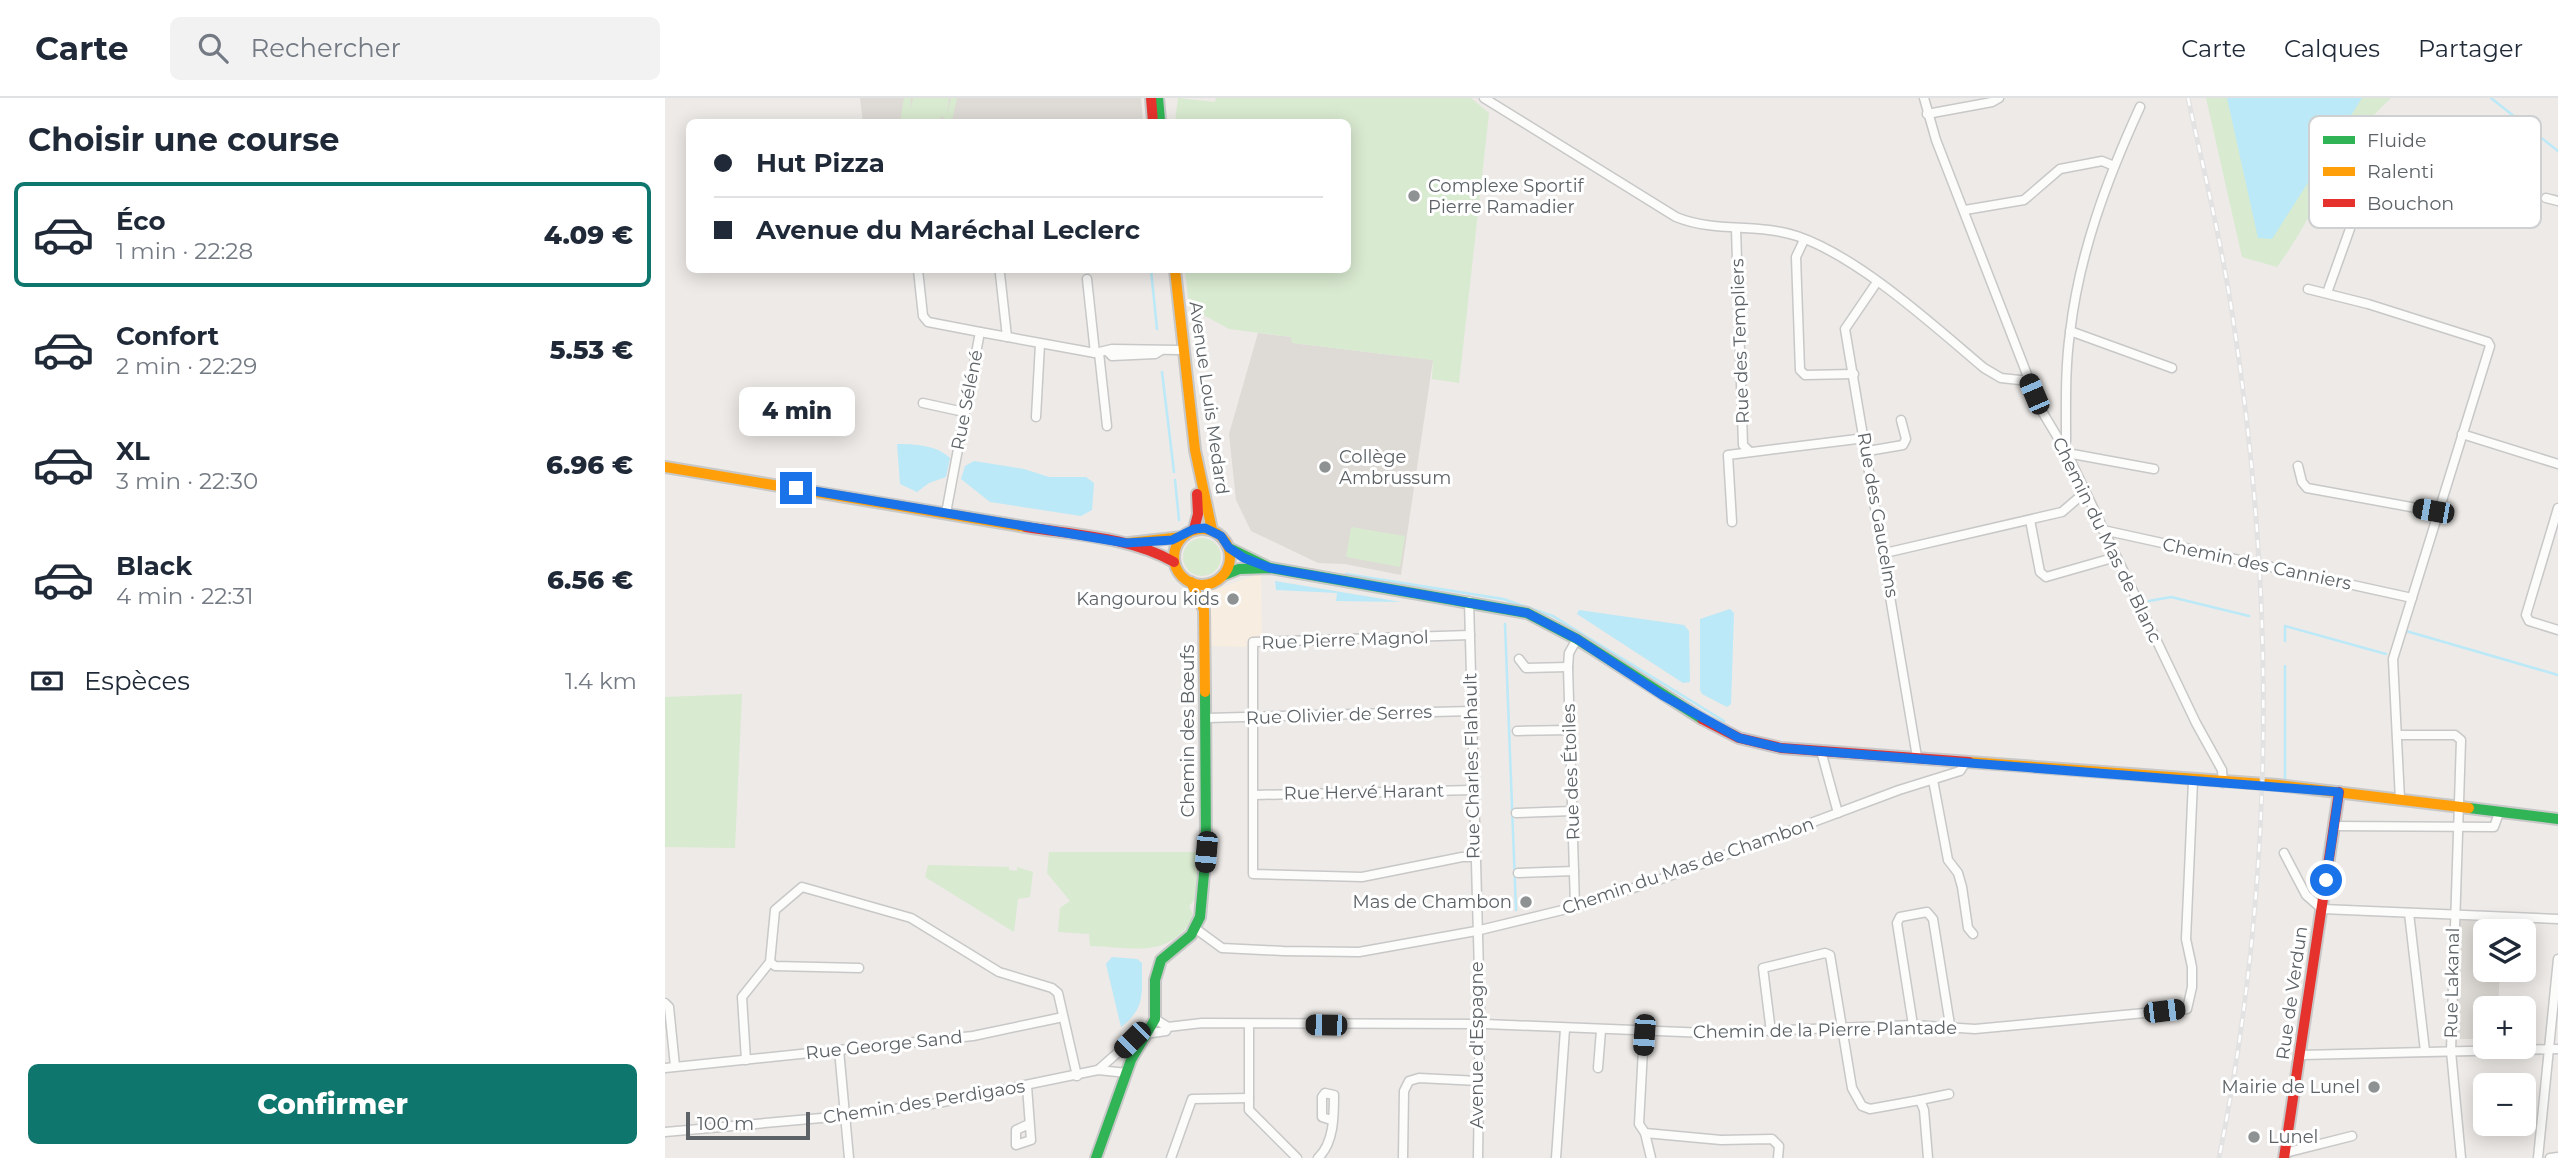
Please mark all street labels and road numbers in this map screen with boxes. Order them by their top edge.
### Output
street label: Rue des Templiers [1726,258,1754,424]
street label: Avenue Louis Medard [1185,300,1233,496]
street label: Rue Séléné [947,348,987,452]
street label: Rue des Gaucelms [1853,431,1903,600]
street label: Chemin du Mas de Blanc [2048,434,2166,646]
street label: Chemin des Canniers [2161,533,2354,595]
street label: Rue Pierre Magnol [1261,626,1429,654]
street label: Chemin des Bœufs [1177,644,1199,817]
street label: Rue Charles Flahault [1459,673,1485,859]
street label: Rue Olivier de Serres [1245,701,1433,729]
street label: Rue des Étoiles [1558,703,1584,841]
street label: Rue Hervé Harant [1284,780,1444,804]
street label: Chemin du Mas de Chambon [1559,812,1817,920]
street label: Rue de Verdun [2272,925,2312,1061]
street label: Rue Lakanal [2440,927,2464,1039]
street label: Avenue d'Espagne [1466,961,1488,1129]
street label: Chemin de la Pierre Plantade [1693,1017,1957,1043]
street label: Rue George Sand [804,1026,964,1064]
street label: Chemin des Perdigaos [822,1075,1027,1129]

